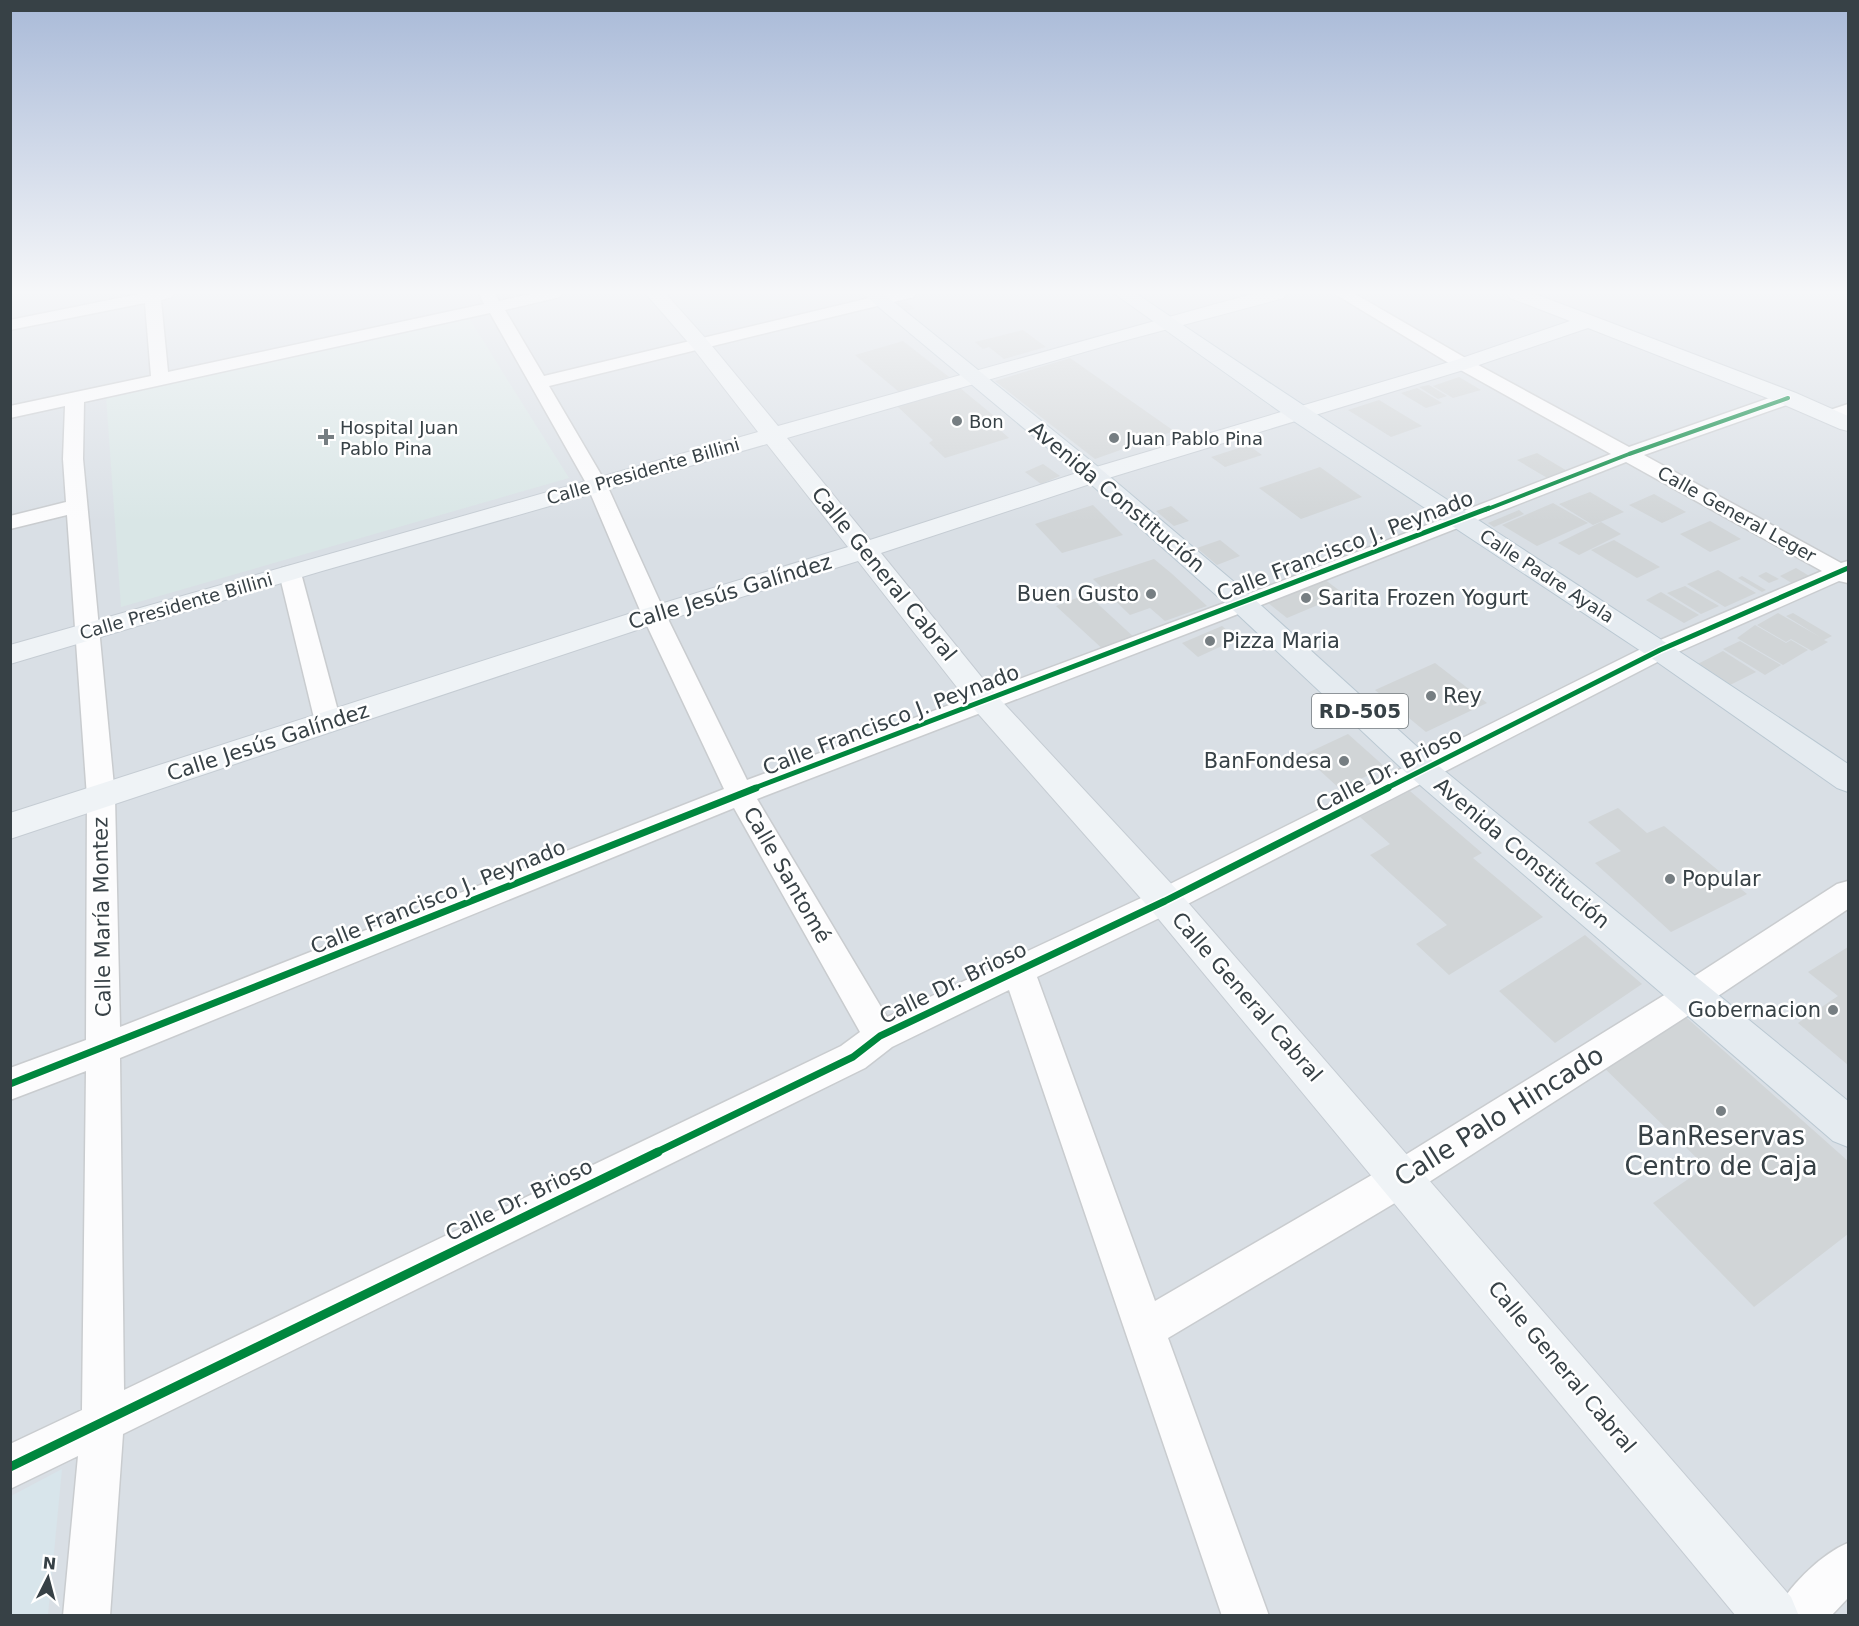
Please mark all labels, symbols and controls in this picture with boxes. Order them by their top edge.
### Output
place label: Bon [969,411,1004,432]
marker: Bon [950,414,964,428]
place label: Hospital Juan Pablo Pina [340,417,458,459]
street label: Avenida Constitución [1024,417,1210,577]
marker: Hospital Juan Pablo Pina [317,428,335,446]
place label: Juan Pablo Pina [1125,428,1263,449]
marker: Juan Pablo Pina [1107,431,1121,445]
street label: Calle Presidente Billini [544,433,742,509]
street label: Calle General Leger [1654,462,1820,567]
street label: Calle General Cabral [807,482,961,666]
street label: Calle Francisco J. Peynado [1213,486,1477,606]
street label: Calle Padre Ayala [1476,525,1618,627]
street label: Calle Jesús Galíndez [626,550,834,634]
street label: Calle Presidente Billini [77,568,275,644]
place label: Buen Gusto [1017,582,1139,606]
place label: Sarita Frozen Yogurt [1318,586,1528,610]
marker: Buen Gusto [1144,587,1158,601]
marker: Sarita Frozen Yogurt [1299,591,1313,605]
place label: Pizza Maria [1222,629,1340,653]
marker: Pizza Maria [1203,634,1217,648]
street label: Calle Francisco J. Peynado [759,660,1023,780]
place label: Rey [1443,684,1482,708]
marker: Rey [1424,689,1438,703]
road number: RD-505 [1312,694,1408,728]
street label: Calle Jesús Galíndez [164,698,372,786]
street label: Calle Dr. Brioso [1312,723,1466,817]
place label: BanFondesa [1204,749,1332,773]
marker: BanFondesa [1337,754,1351,768]
street label: Avenida Constitución [1429,773,1615,933]
street label: Calle Santomé [738,803,836,947]
street label: Calle María Montez [88,817,116,1017]
street label: Calle Francisco J. Peynado [307,835,569,959]
place label: Popular [1682,867,1761,891]
marker: Popular [1663,872,1677,886]
street label: Calle General Cabral [1167,907,1327,1087]
street label: Calle Dr. Brioso [876,937,1030,1029]
place label: Gobernacion [1688,998,1821,1022]
marker: Gobernacion [1826,1003,1840,1017]
street label: Calle Palo Hincado [1389,1040,1609,1192]
marker: BanReservas Centro de Caja [1714,1104,1728,1118]
place label: BanReservas Centro de Caja [1624,1121,1818,1181]
street label: Calle Dr. Brioso [442,1154,596,1246]
street label: Calle General Cabral [1483,1276,1641,1458]
north arrow [18,1548,78,1608]
text: N [42,1553,57,1574]

